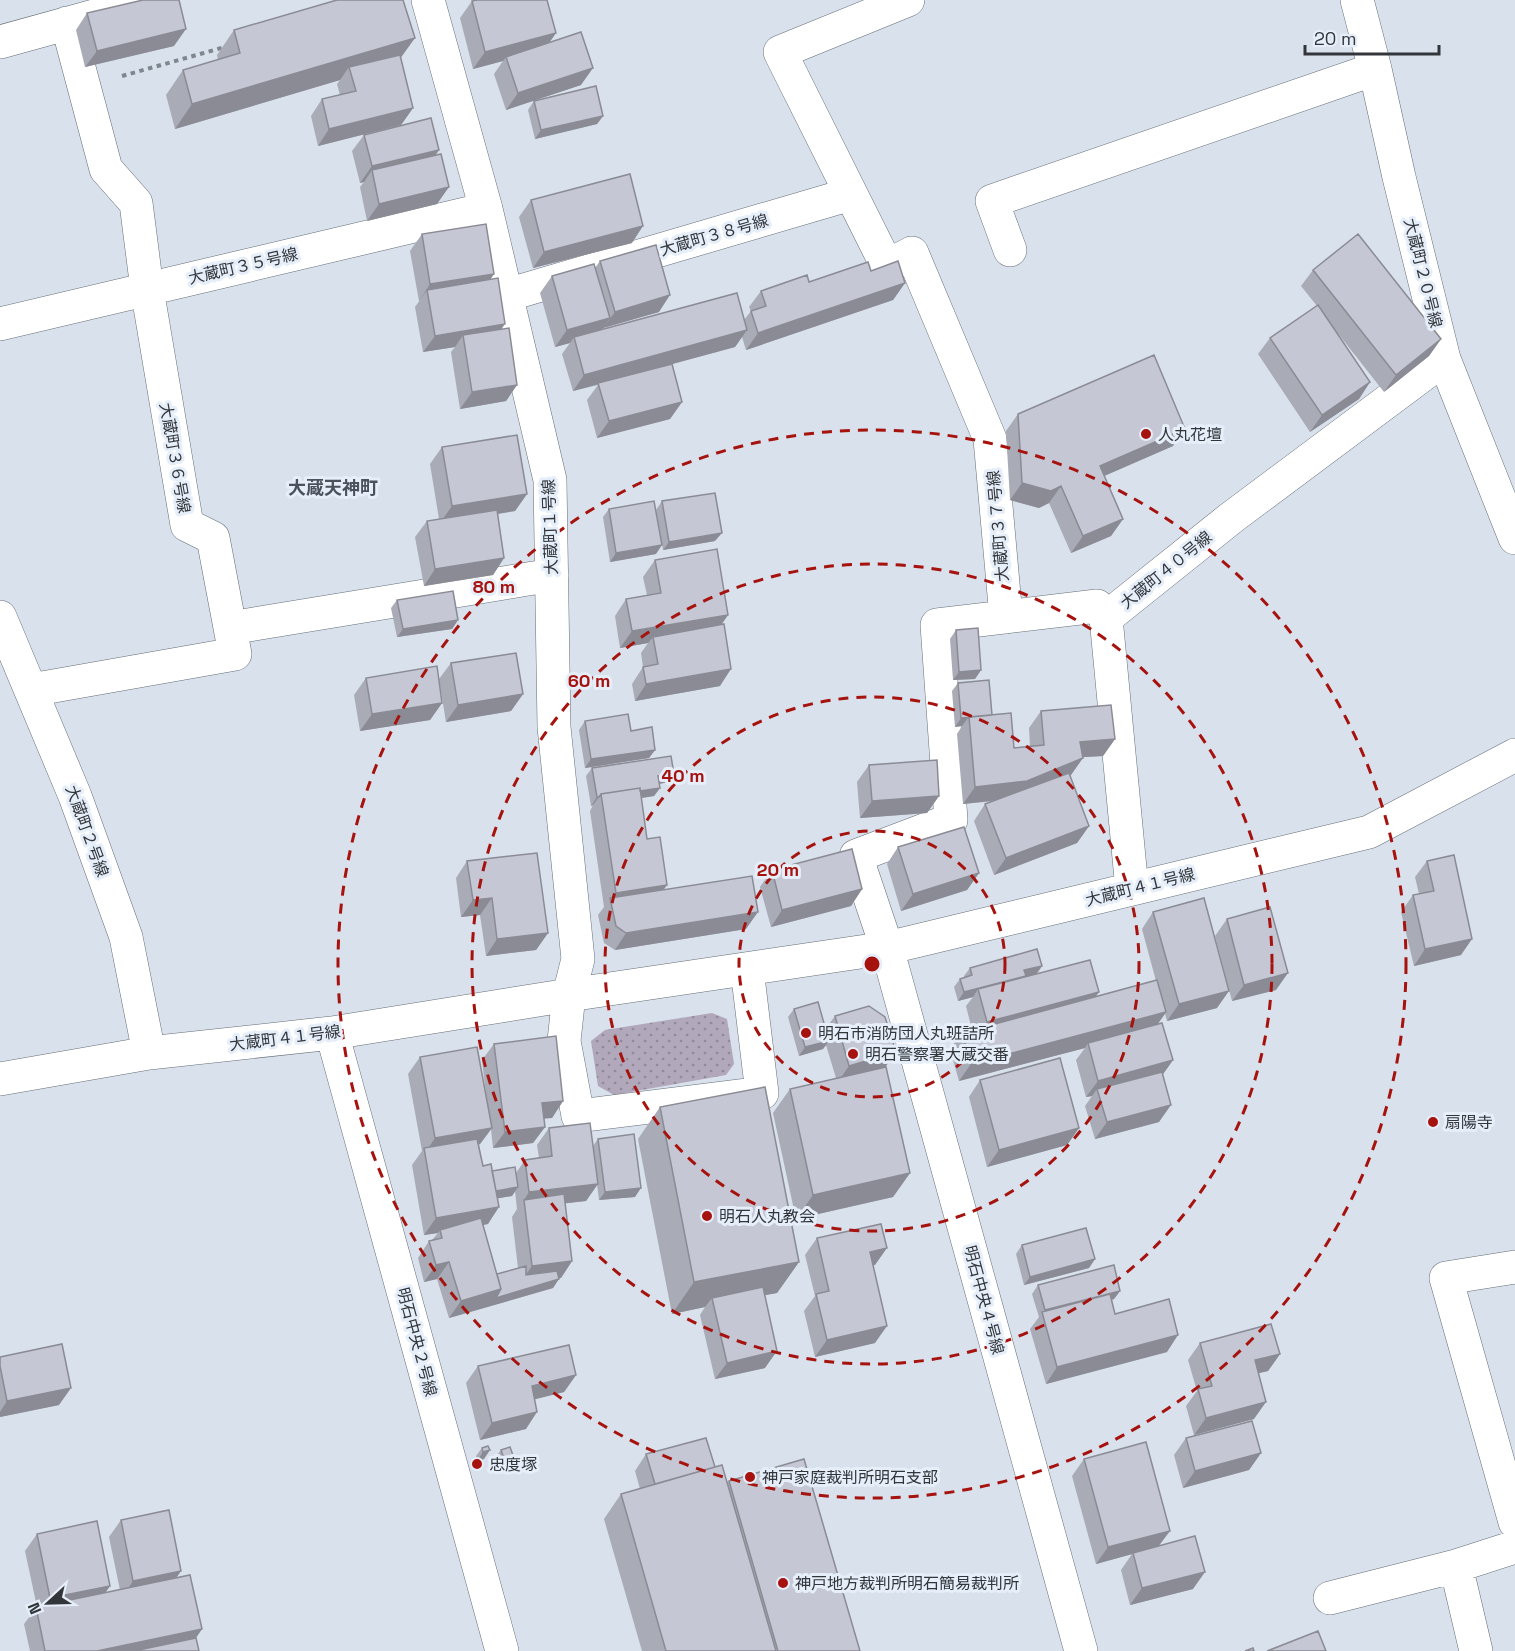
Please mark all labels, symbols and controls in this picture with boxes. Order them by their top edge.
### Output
scale bar [1305,18,1438,56]
text: 20 m [1314,27,1357,50]
street label: 大蔵町３８号線 [657,209,771,261]
street label: 大蔵町２０号線 [1399,216,1447,330]
street label: 大蔵町３５号線 [186,243,300,289]
street label: 大蔵町３６号線 [155,401,195,515]
place label: 人丸花壇 [1158,424,1222,445]
marker: 人丸花壇 [1139,427,1153,441]
street label: 大蔵町３７号線 [983,469,1013,583]
district label: 大蔵天神町 [288,476,378,499]
street label: 大蔵町１号線 [538,479,562,575]
street label: 大蔵町４０号線 [1116,527,1216,613]
text: 80 m [473,575,515,598]
text: 60 m [568,669,610,692]
text: 40 m [661,764,705,787]
street label: 大蔵町２号線 [61,782,113,880]
text: 20 m [757,858,799,881]
street label: 大蔵町４１号線 [1083,863,1197,911]
centre of rings [862,954,882,974]
street label: 大蔵町４１号線 [228,1021,342,1055]
place label: 明石市消防団人丸班詰所 [818,1023,994,1044]
marker: 明石市消防団人丸班詰所 [799,1026,813,1040]
place label: 明石警察署大蔵交番 [865,1044,1009,1065]
marker: 明石警察署大蔵交番 [846,1047,860,1061]
place label: 扇陽寺 [1445,1112,1493,1133]
marker: 扇陽寺 [1426,1115,1440,1129]
place label: 明石人丸教会 [719,1206,815,1227]
marker: 明石人丸教会 [700,1209,714,1223]
street label: 明石中央４号線 [959,1243,1009,1357]
street label: 明石中央２号線 [392,1285,442,1399]
place label: 忠度塚 [489,1454,537,1475]
marker: 忠度塚 [470,1457,484,1471]
place label: 神戸家庭裁判所明石支部 [762,1467,938,1488]
marker: 神戸家庭裁判所明石支部 [743,1470,757,1484]
north arrow [18,1573,78,1633]
place label: 神戸地方裁判所明石簡易裁判所 [795,1573,1019,1594]
marker: 神戸地方裁判所明石簡易裁判所 [776,1576,790,1590]
text: N [23,1600,46,1617]

